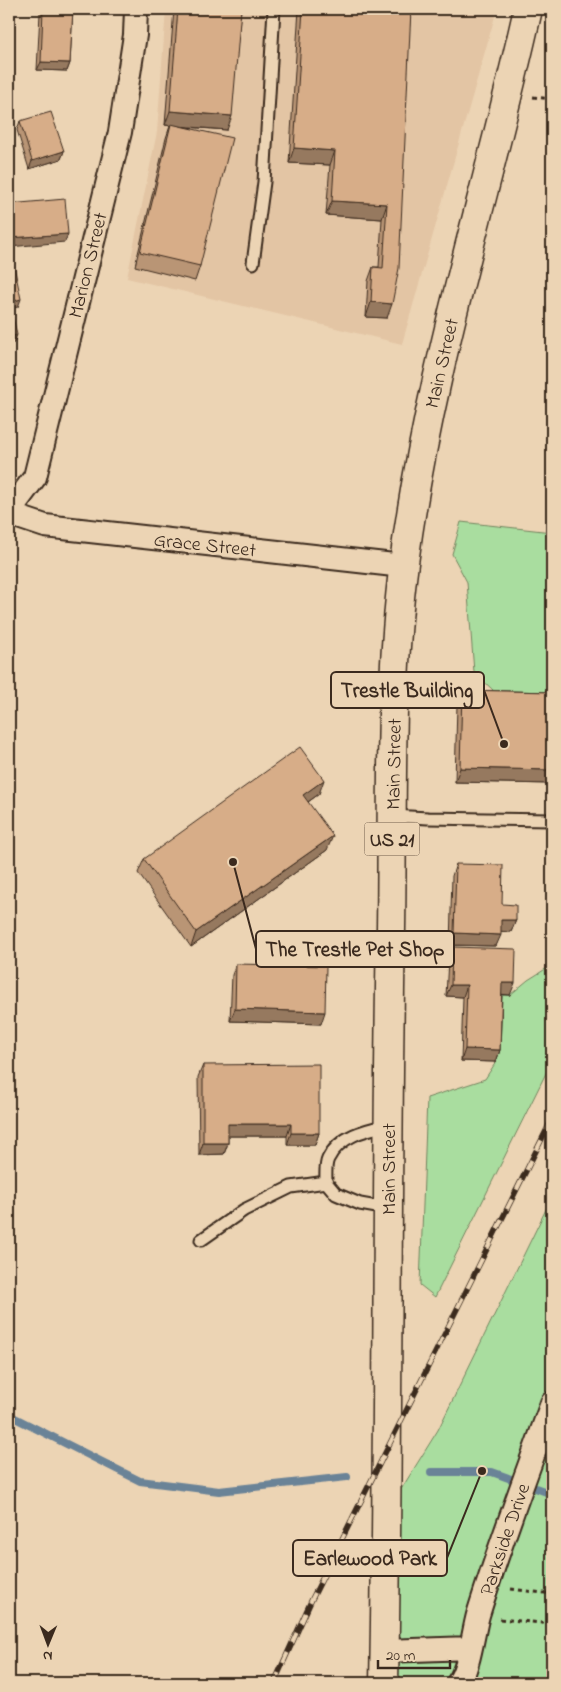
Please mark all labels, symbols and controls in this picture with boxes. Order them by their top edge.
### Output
street label: Marion Street [62,209,117,322]
street label: Main Street [419,315,468,412]
street label: Grace Street [152,527,258,566]
callout: Trestle Building [331,672,484,708]
text: Trestle Building [341,677,473,709]
street label: Main Street [380,718,411,810]
road number: US 21 [364,822,420,856]
callout: The Trestle Pet Shop [256,931,454,967]
text: The Trestle Pet Shop [266,936,444,966]
street label: Main Street [376,1123,405,1215]
street label: Parkside Drive [474,1480,539,1600]
callout: Earlewood Park [293,1540,447,1576]
text: Earlewood Park [303,1545,438,1575]
north arrow [22,1620,72,1670]
scale bar [378,1637,451,1669]
text: N [43,1645,53,1666]
text: 20 m [386,1645,416,1667]

